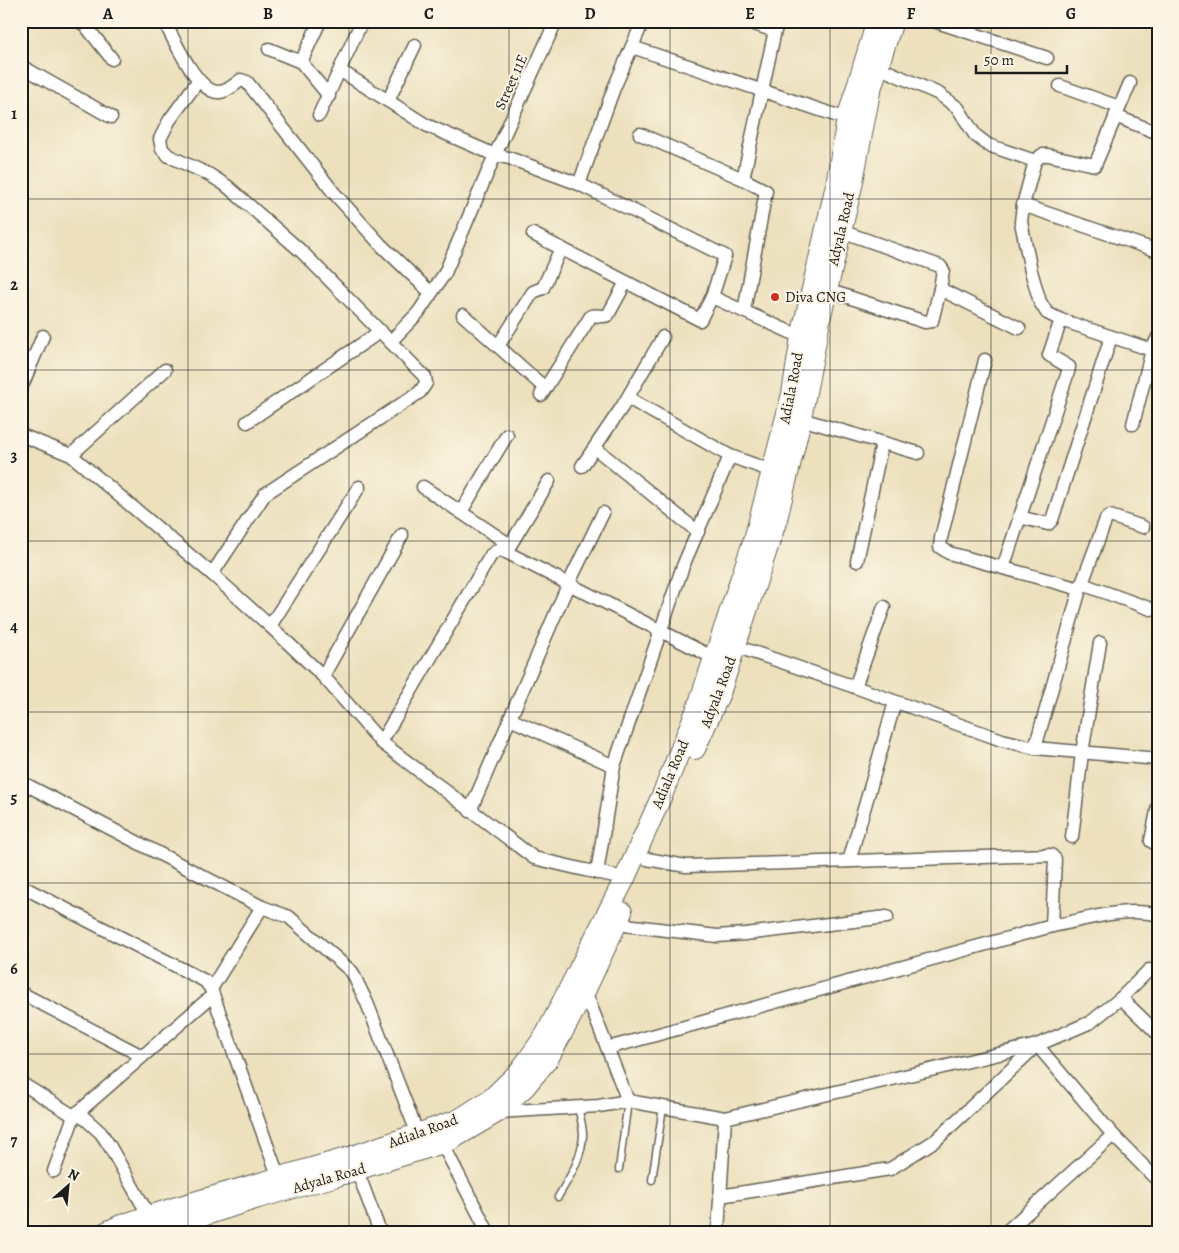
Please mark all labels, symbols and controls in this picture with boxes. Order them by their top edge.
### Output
text: A [102,3,114,25]
text: B [263,3,273,25]
text: C [424,3,434,25]
text: D [584,3,596,25]
text: E [745,3,755,25]
text: F [907,3,916,25]
text: G [1066,3,1076,25]
scale bar [976,42,1068,74]
text: 50 m [984,50,1014,70]
street label: Street 11E [490,51,532,113]
text: 1 [11,103,17,125]
street label: Adyala Road [823,189,859,269]
text: 2 [10,274,18,296]
place label: Diva CNG [785,287,846,307]
marker: Diva CNG [769,291,781,303]
street label: Adiala Road [774,350,808,427]
text: 3 [11,445,18,467]
text: 4 [10,616,18,638]
street label: Adyala Road [695,653,741,731]
street label: Adiala Road [646,736,694,812]
text: 5 [11,787,18,809]
text: 6 [10,958,18,980]
street label: Adiala Road [384,1109,461,1153]
text: 7 [11,1130,18,1152]
street label: Adyala Road [289,1158,369,1198]
north arrow [42,1160,92,1210]
text: N [65,1164,83,1186]

